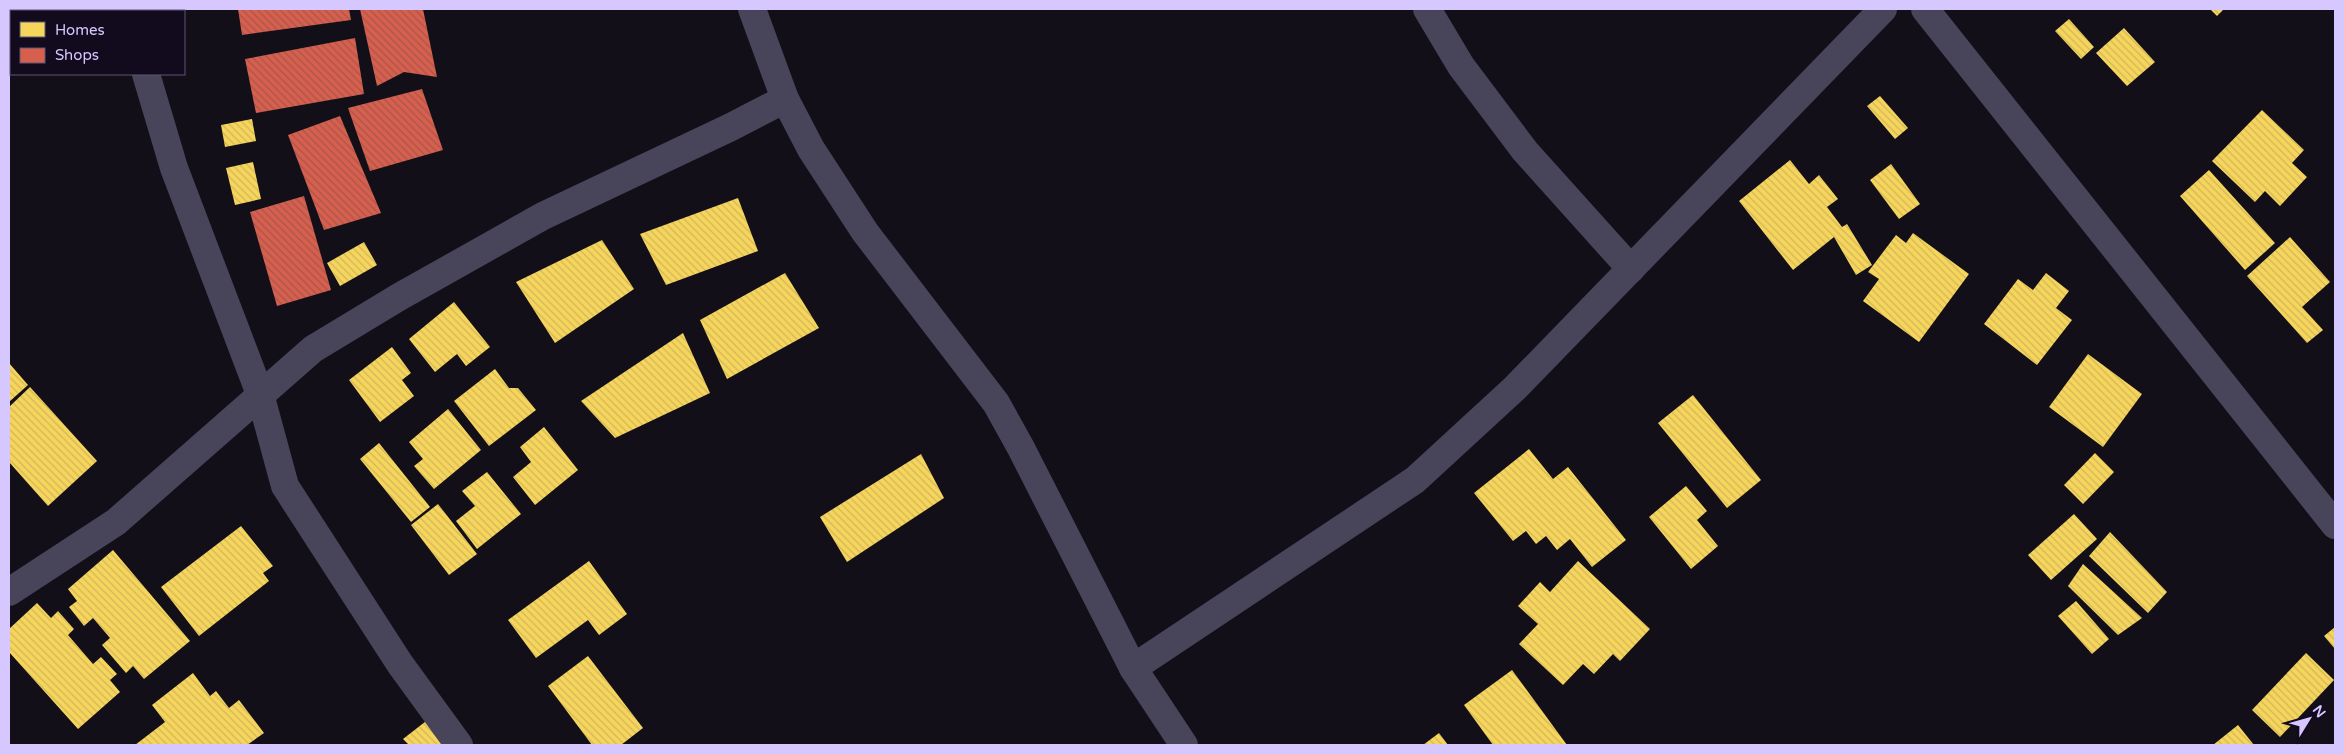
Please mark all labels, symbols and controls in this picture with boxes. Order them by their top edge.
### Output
legend [10,10,185,75]
text: Homes [55,21,105,39]
text: Shops [55,46,99,64]
north arrow [2284,694,2334,744]
text: N [2309,702,2329,721]

